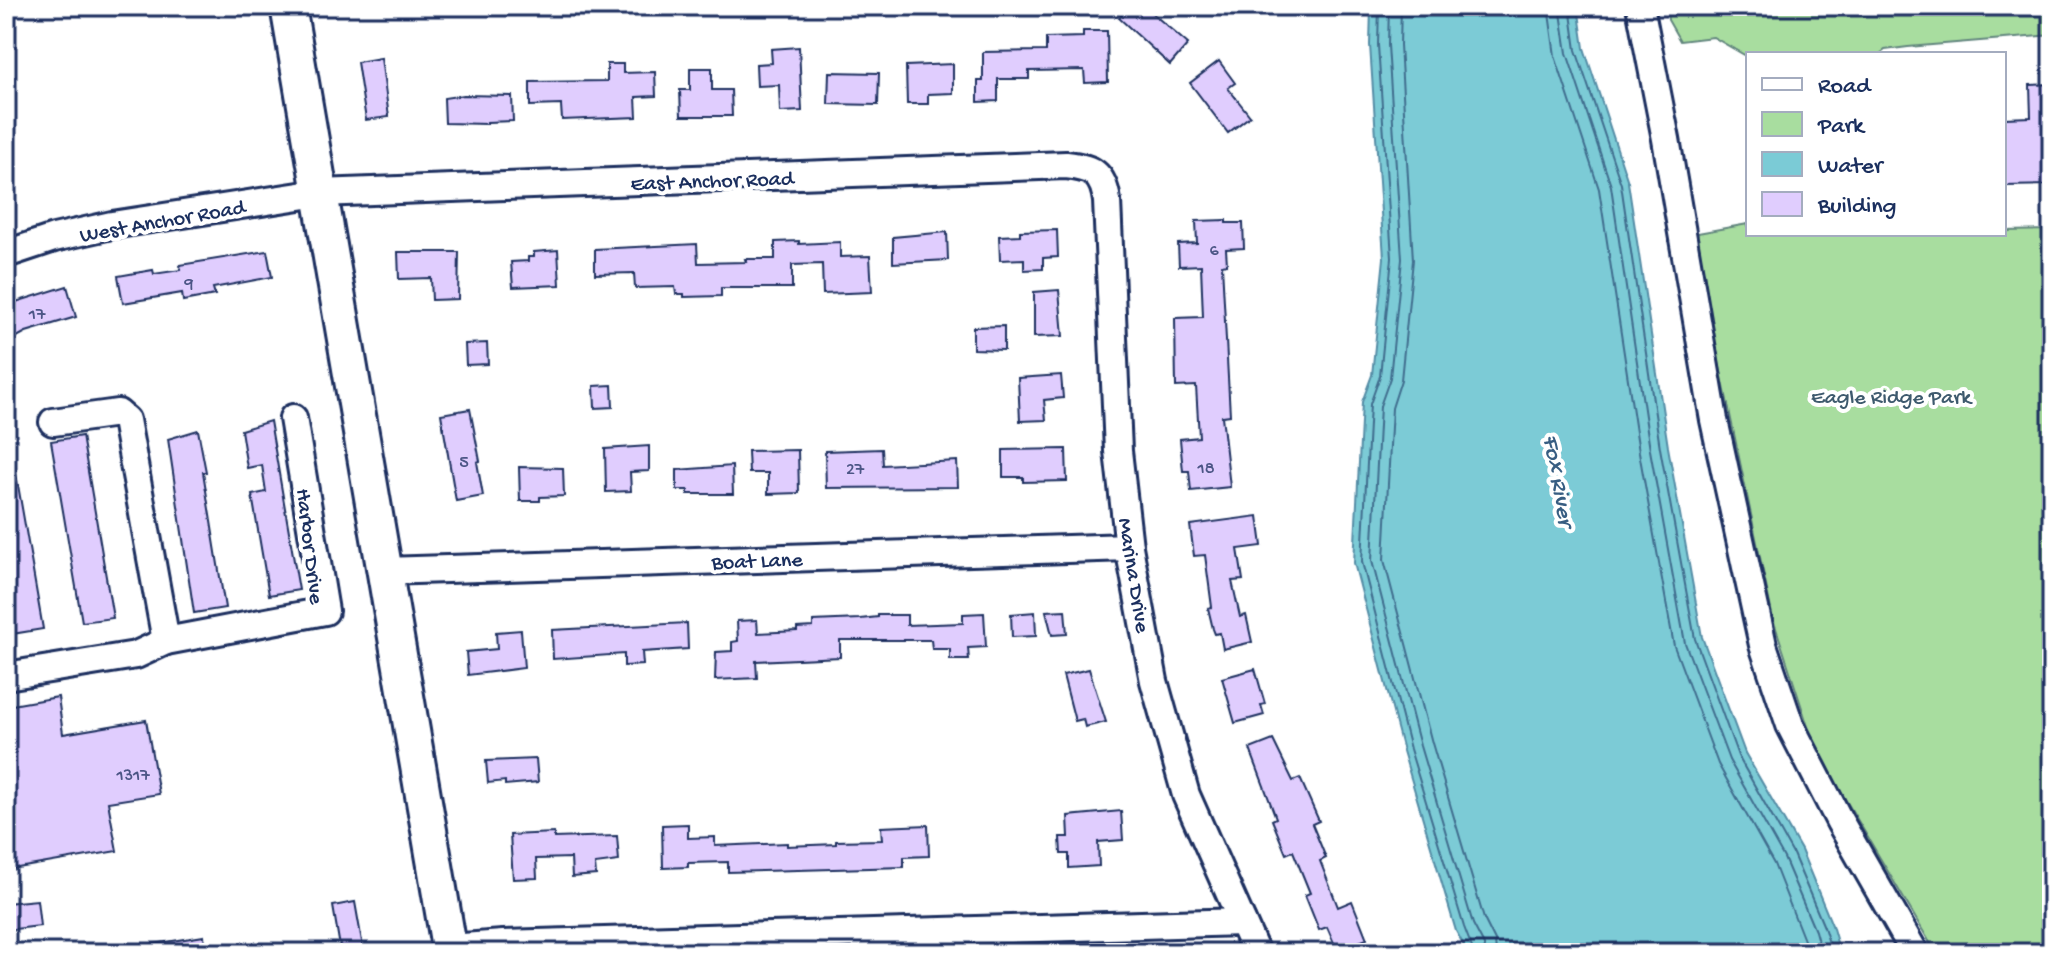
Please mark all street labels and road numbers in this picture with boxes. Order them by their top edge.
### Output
street label: East Anchor Road [630,167,796,199]
street label: West Anchor Road [78,195,250,250]
street label: Harbor Drive [288,487,328,607]
street label: Marina Drive [1110,516,1154,636]
street label: Boat Lane [710,548,804,578]

